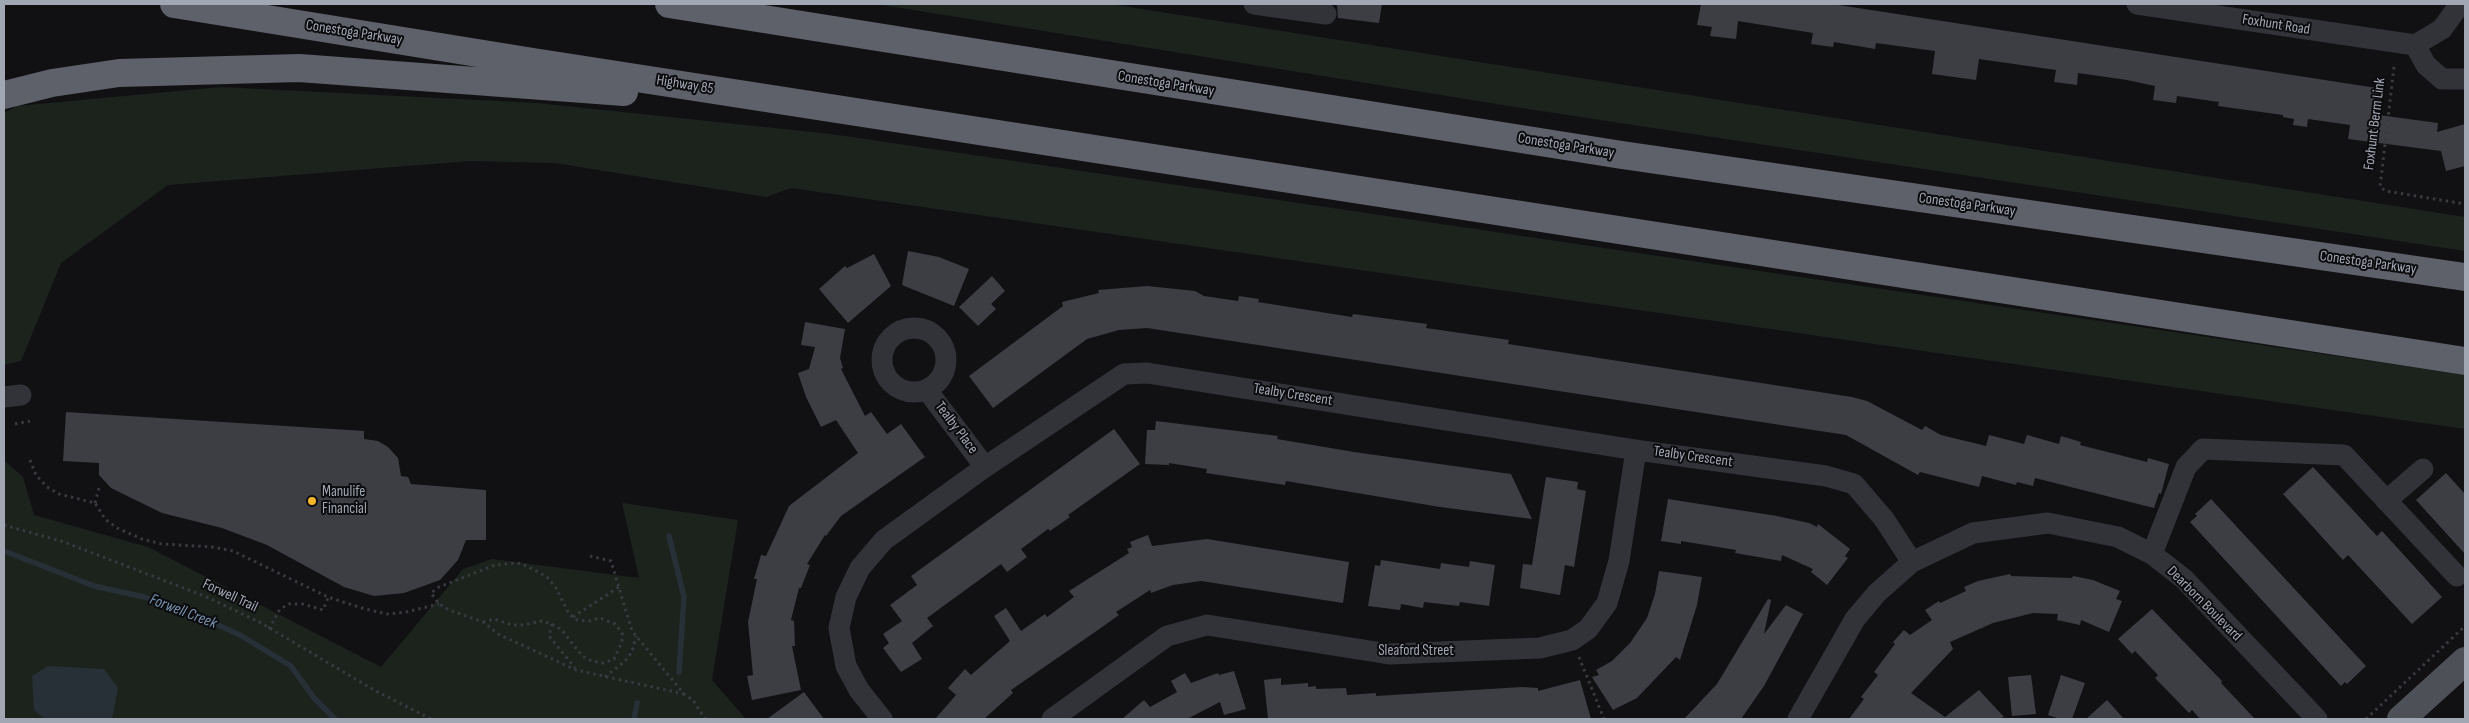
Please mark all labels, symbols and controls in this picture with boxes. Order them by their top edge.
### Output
street label: Foxhunt Road [2241,11,2311,39]
street label: Conestoga Parkway [304,16,404,50]
street label: Conestoga Parkway [1116,67,1216,101]
street label: Highway 85 [655,72,715,98]
street label: Foxhunt Berm Link [2360,77,2390,171]
street label: Conestoga Parkway [1516,129,1616,163]
street label: Conestoga Parkway [1918,189,2016,221]
street label: Conestoga Parkway [2319,247,2417,279]
street label: Tealby Crescent [1252,380,1334,410]
street label: Tealby Place [931,398,981,458]
street label: Tealby Crescent [1652,443,1734,471]
place label: Manulife Financial [322,483,367,518]
marker: Manulife Financial [306,495,318,507]
street label: Dearborn Boulevard [2163,563,2245,645]
street label: Forwell Trail [199,575,261,617]
water label: Forwell Creek [147,590,219,634]
street label: Sleaford Street [1378,642,1454,660]

